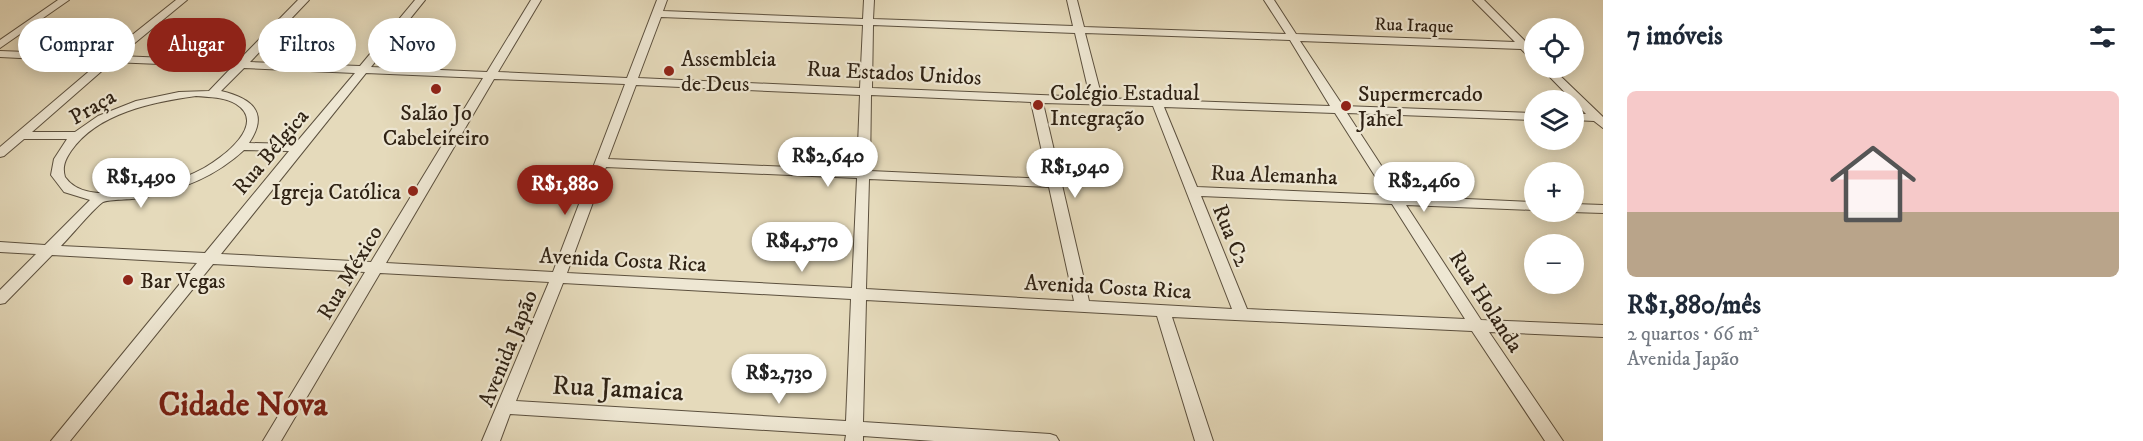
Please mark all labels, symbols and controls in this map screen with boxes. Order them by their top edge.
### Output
street label: Rua Iraque [1374,14,1454,38]
chip: Comprar [18,18,135,72]
chip: Alugar [147,18,246,72]
chip: Filtros [258,18,356,72]
chip: Novo [368,18,456,72]
map controls [1524,18,1584,294]
button: locate [1524,18,1584,78]
text: 7 imóveis [1627,20,1723,53]
icon: filters [2086,20,2119,53]
place label: Assembleia de Deus [681,46,777,98]
street label: Rua Estados Unidos [806,55,982,92]
marker: Assembleia de Deus [662,64,676,78]
place label: Colégio Estadual Integração [1050,80,1200,132]
place label: Supermercado Jahel [1356,81,1483,133]
marker: Salão Jo Cabeleireiro [429,82,443,96]
street label: Praça [65,83,121,131]
button: layers [1524,90,1584,150]
marker: Colégio Estadual Integração [1031,98,1045,112]
marker: Supermercado Jahel [1339,99,1353,113]
place label: Salão Jo Cabeleireiro [383,100,489,152]
street label: Rua Bélgica [227,103,315,201]
icon: home [1819,130,1927,238]
pin: R$2,640 [773,137,883,188]
text: R$2,640 [792,144,864,169]
pin: R$1,940 [1020,148,1130,199]
text: R$1,940 [1040,155,1110,180]
pin: R$1,490 [86,158,196,209]
street label: Rua Alemanha [1210,160,1339,191]
pin: R$2,460 [1369,162,1479,213]
button: + [1524,162,1584,222]
text: R$1,490 [106,165,176,190]
pin: R$1,880 [510,165,620,216]
text: R$2,460 [1388,169,1460,194]
text: R$1,880 [531,172,599,197]
place label: Igreja Católica [272,179,402,206]
marker: Igreja Católica [406,184,420,198]
street label: Rua C2 [1206,200,1255,271]
street label: Rua México [312,221,389,325]
pin: R$4,570 [747,222,857,273]
text: R$4,570 [766,229,838,254]
button: − [1524,234,1584,294]
street label: Avenida Costa Rica [539,243,708,278]
street label: Rua Holanda [1443,246,1529,358]
place label: Bar Vegas [140,268,225,295]
street label: Avenida Costa Rica [1024,270,1193,305]
marker: Bar Vegas [121,273,135,287]
street label: Avenida Japão [473,286,544,411]
text: R$1,880/mês [1627,289,1761,322]
text: 2 quartos · 66 m² [1627,322,1759,347]
text: Avenida Japão [1627,347,1739,372]
pin: R$2,730 [724,354,834,405]
text: R$2,730 [745,361,813,386]
street label: Rua Jamaica [551,369,685,409]
district label: Cidade Nova [158,385,328,426]

